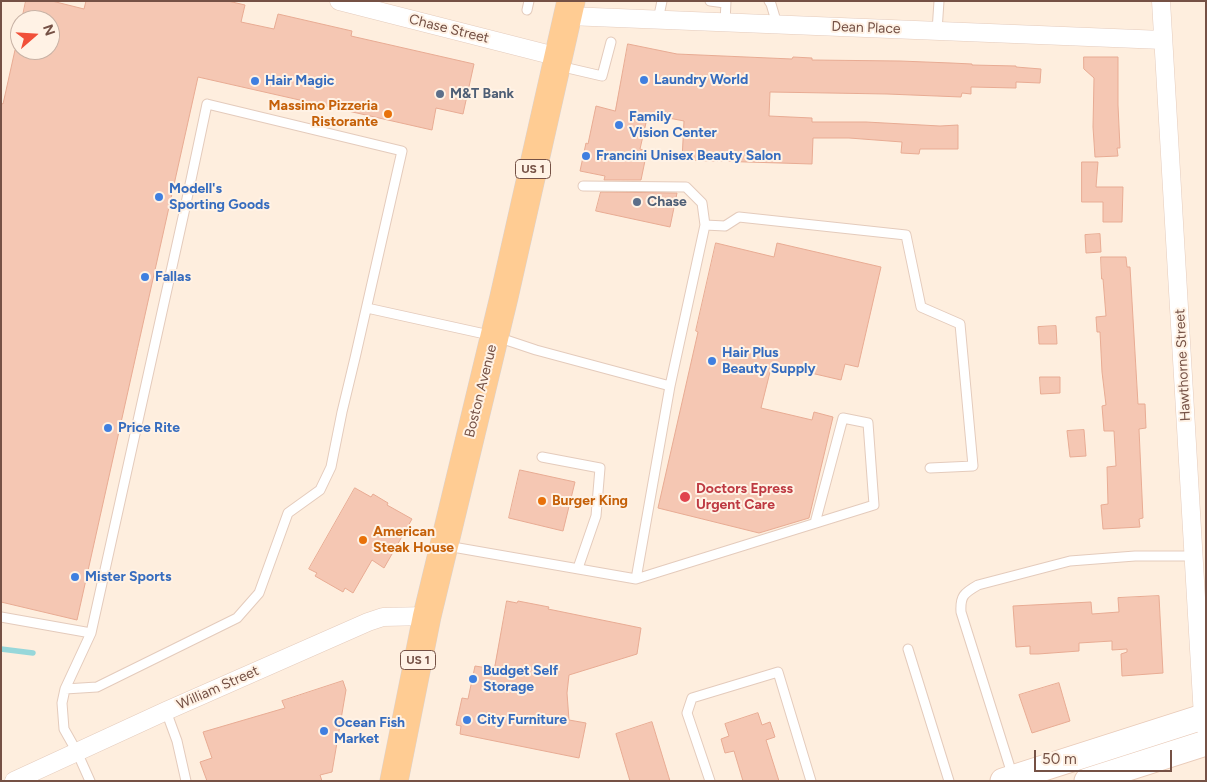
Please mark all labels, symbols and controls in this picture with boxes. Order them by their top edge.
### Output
north arrow [10,10,60,60]
street label: Chase Street [407,11,491,47]
street label: Dean Place [831,18,901,38]
text: N [39,22,59,38]
place label: Laundry World [654,72,748,88]
place label: Hair Magic [265,73,334,89]
marker: Laundry World [638,74,650,86]
marker: Hair Magic [249,75,261,87]
place label: M&T Bank [450,86,514,102]
marker: M&T Bank [434,88,446,100]
place label: Massimo Pizzeria Ristorante [269,98,378,130]
marker: Massimo Pizzeria Ristorante [382,108,394,120]
place label: Family Vision Center [629,109,717,142]
marker: Family Vision Center [613,119,625,131]
place label: Francini Unisex Beauty Salon [596,148,781,164]
marker: Francini Unisex Beauty Salon [580,150,592,162]
road number: US 1 [516,160,550,178]
place label: Modell's Sporting Goods [169,181,270,213]
marker: Modell's Sporting Goods [153,191,165,203]
place label: Chase [647,194,687,210]
marker: Chase [631,196,643,208]
place label: Fallas [155,269,191,285]
marker: Fallas [139,271,151,283]
street label: Hawthorne Street [1172,308,1194,422]
street label: Boston Avenue [461,343,501,439]
place label: Hair Plus Beauty Supply [722,345,816,378]
marker: Hair Plus Beauty Supply [706,355,718,367]
place label: Price Rite [118,420,180,436]
marker: Price Rite [102,422,114,434]
place label: Doctors Epress Urgent Care [696,481,793,514]
marker: Doctors Epress Urgent Care [678,490,692,504]
place label: Burger King [552,493,628,509]
marker: Burger King [536,495,548,507]
place label: American Steak House [373,524,454,556]
marker: American Steak House [357,534,369,546]
place label: Mister Sports [85,569,172,585]
marker: Mister Sports [69,571,81,583]
road number: US 1 [400,650,436,670]
street label: William Street [174,662,262,714]
place label: Budget Self Storage [483,663,558,696]
marker: Budget Self Storage [467,673,479,685]
place label: City Furniture [477,712,567,728]
marker: City Furniture [461,714,473,726]
place label: Ocean Fish Market [334,715,405,748]
marker: Ocean Fish Market [318,725,330,737]
scale bar [1037,740,1174,772]
text: 50 m [1042,750,1077,768]

